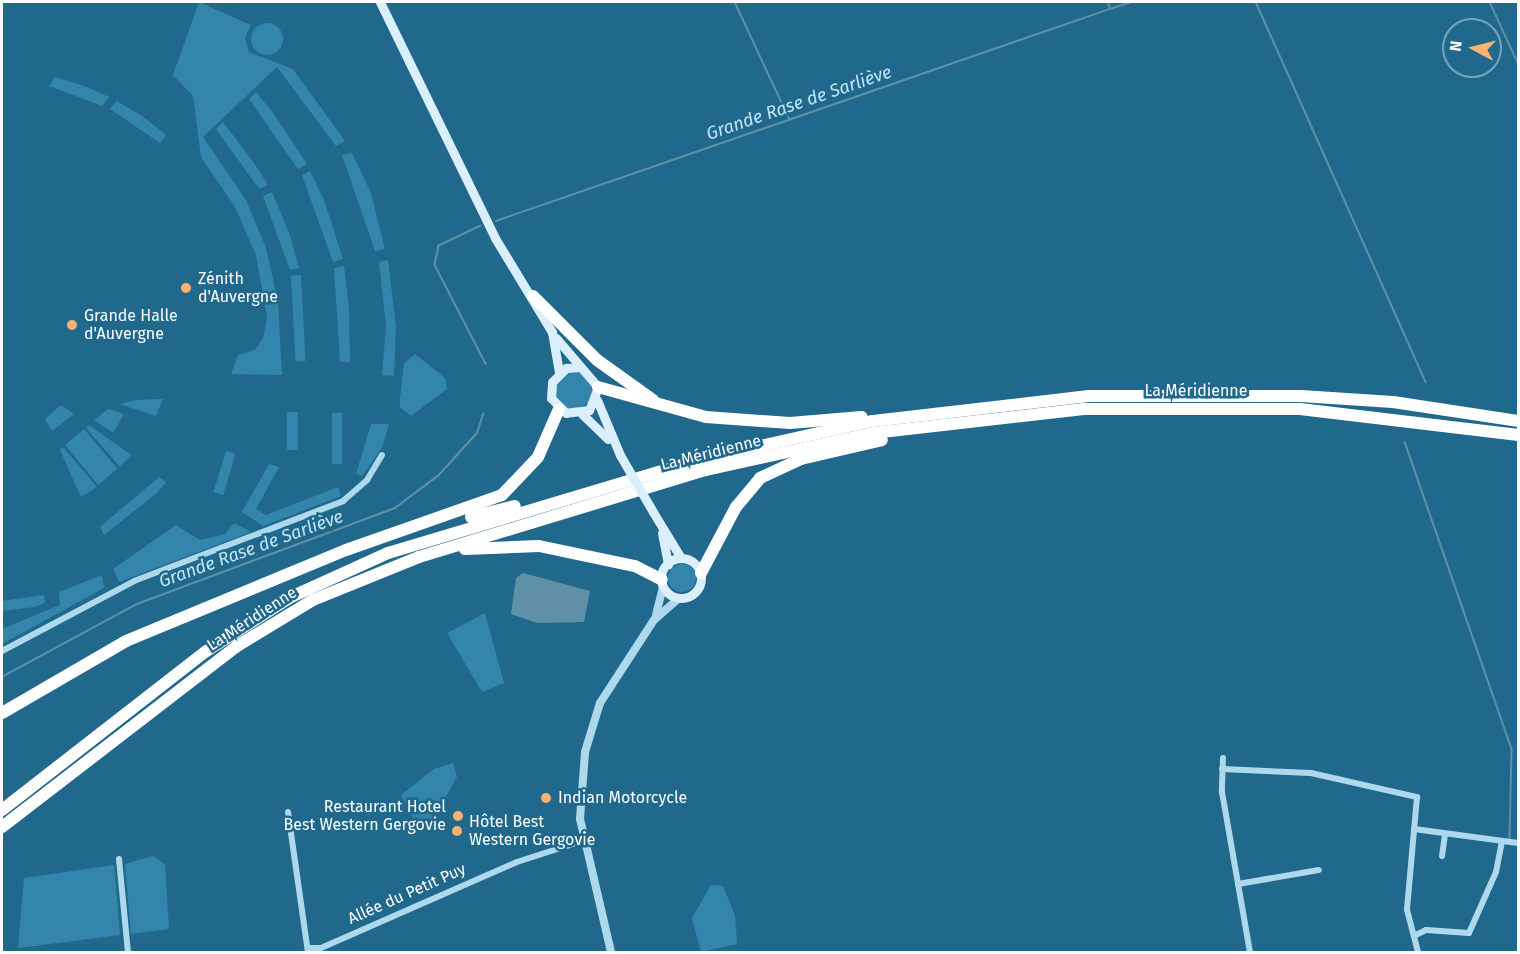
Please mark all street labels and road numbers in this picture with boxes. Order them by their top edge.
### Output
street label: La Méridienne [1145,381,1247,401]
street label: La Méridienne [659,431,763,475]
street label: La Méridienne [204,583,300,655]
street label: Allée du Petit Puy [345,859,469,929]

